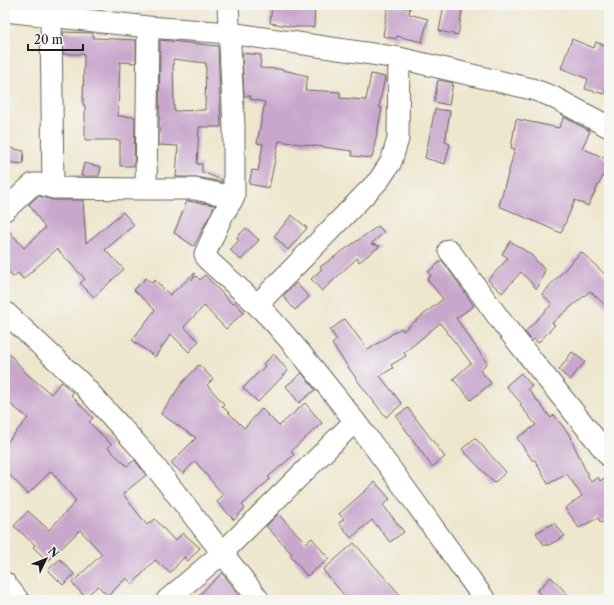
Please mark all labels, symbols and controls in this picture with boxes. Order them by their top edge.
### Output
scale bar [28,26,83,52]
text: 20 m [34,32,63,47]
north arrow [26,539,66,579]
text: N [45,544,62,561]

